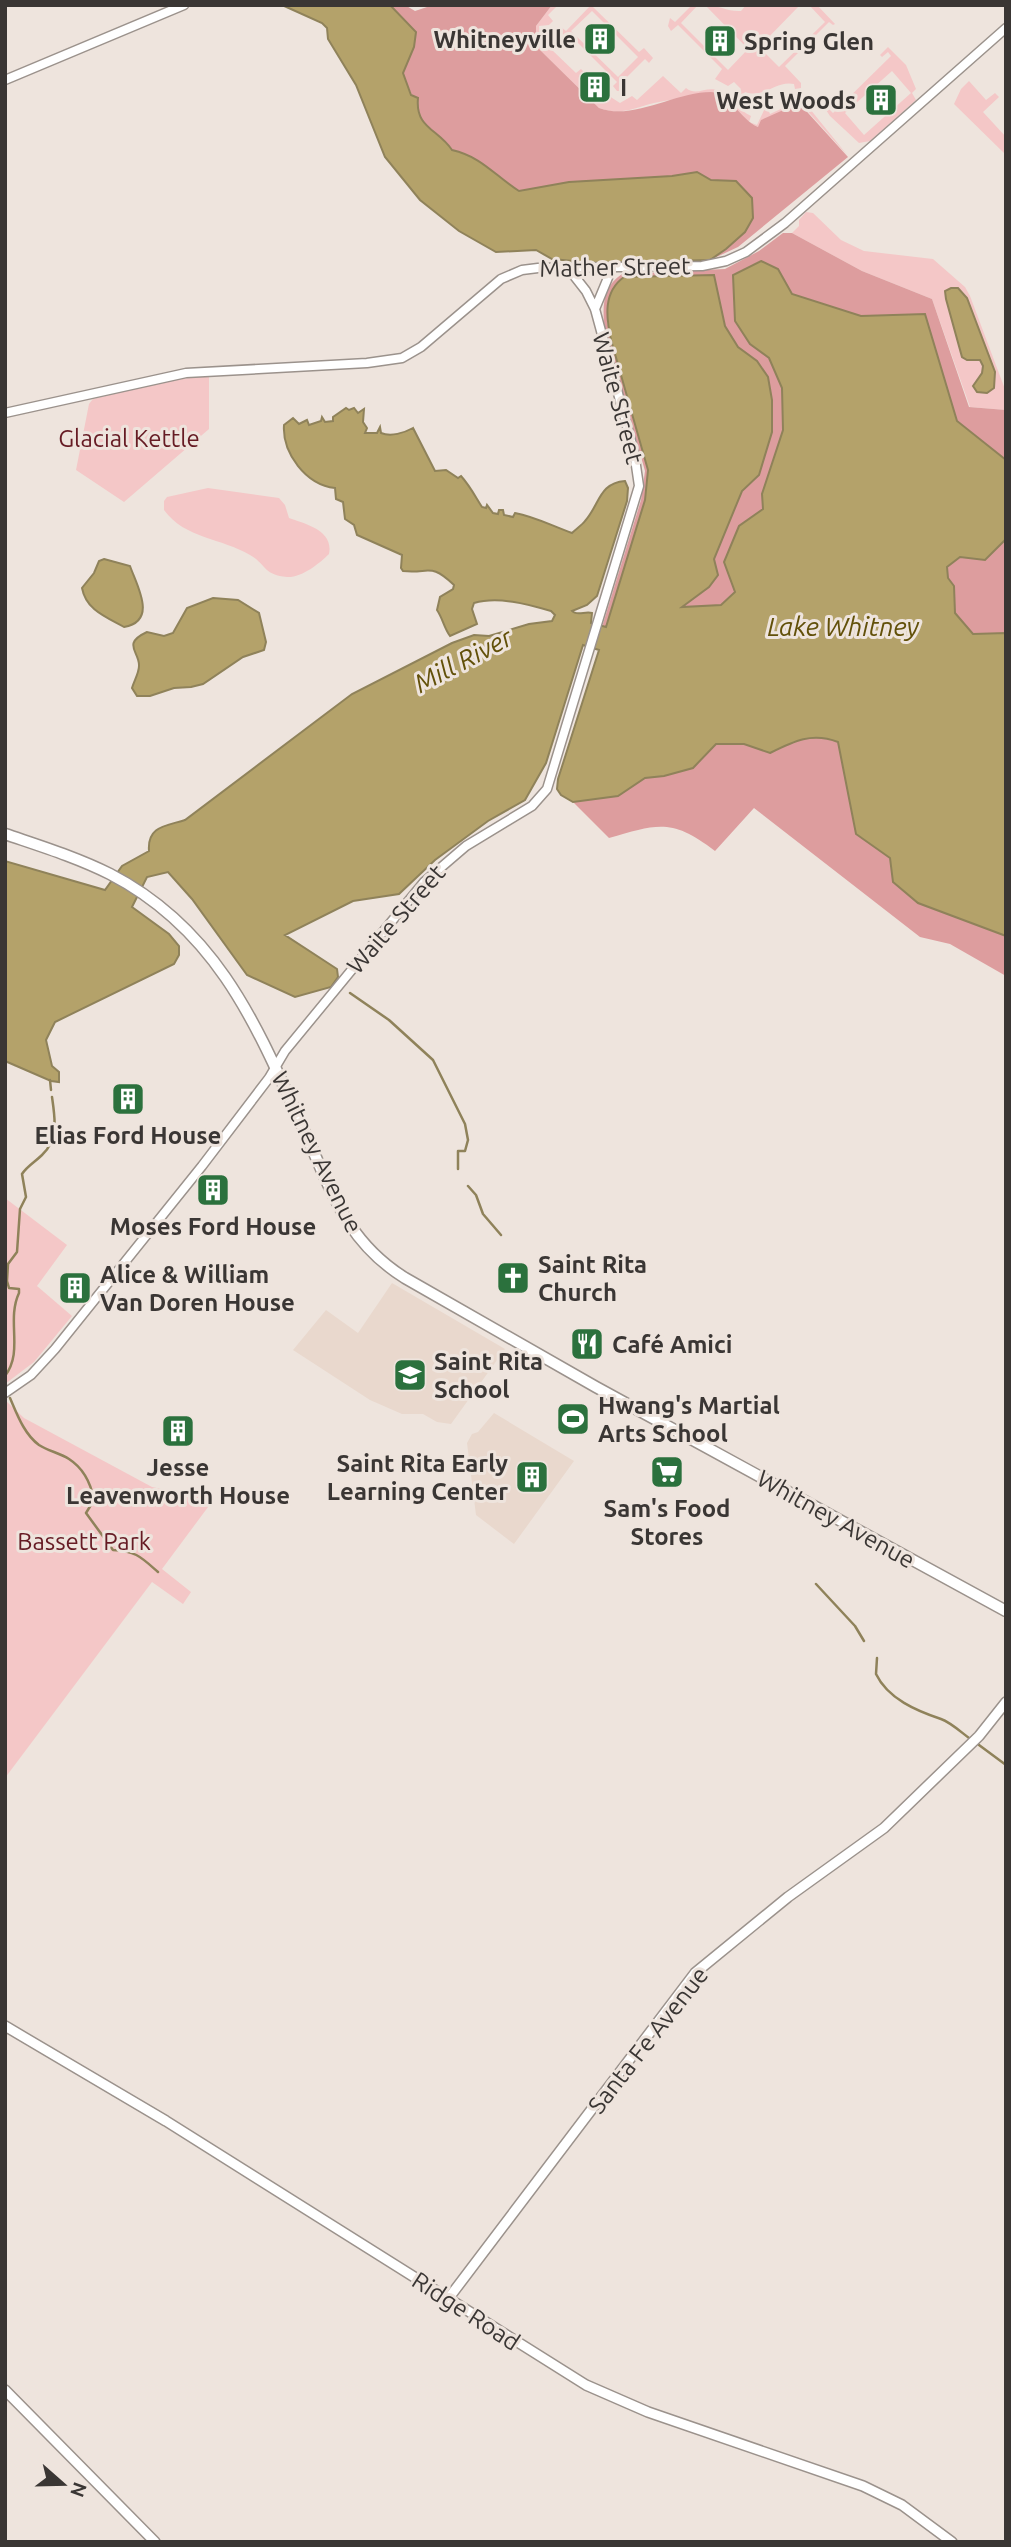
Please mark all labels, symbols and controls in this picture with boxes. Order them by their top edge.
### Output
building icon: Whitneyville [581,20,619,58]
building icon: Spring Glen [701,22,739,60]
place label: Whitneyville [433,26,576,53]
place label: Spring Glen [744,28,874,55]
building icon: I [576,68,614,106]
place label: I [620,74,627,101]
building icon: West Woods [862,81,900,119]
place label: West Woods [716,87,856,114]
street label: Mather Street [539,252,691,282]
street label: Waite Street [587,329,649,467]
park label: Glacial Kettle [58,425,200,452]
water label: Lake Whitney [767,612,920,641]
water label: Mill River [409,622,518,698]
street label: Waite Street [342,859,451,979]
street label: Whitney Avenue [266,1067,368,1237]
building icon: Elias Ford House [109,1080,147,1118]
place label: Elias Ford House [35,1122,221,1149]
building icon: Moses Ford House [194,1171,232,1209]
place label: Moses Ford House [110,1213,316,1240]
place label: Saint Rita Church [538,1251,647,1306]
church icon: Saint Rita Church [494,1259,532,1297]
place label: Alice & William Van Doren House [100,1261,295,1316]
building icon: Alice & William Van Doren House [56,1269,94,1307]
restaurant icon: Café Amici [568,1325,606,1363]
place label: Café Amici [612,1331,733,1358]
place label: Saint Rita School [434,1348,543,1403]
school or university icon: Saint Rita School [391,1356,429,1394]
place label: Hwang's Martial Arts School [598,1392,780,1447]
sports icon: Hwang's Martial Arts School [554,1400,592,1438]
building icon: Jesse Leavenworth House [159,1412,197,1450]
place label: Saint Rita Early Learning Center [327,1450,508,1505]
supermarket icon: Sam's Food Stores [648,1453,686,1491]
place label: Jesse Leavenworth House [66,1454,290,1509]
building icon: Saint Rita Early Learning Center [513,1458,551,1496]
street label: Whitney Avenue [752,1465,920,1573]
place label: Sam's Food Stores [604,1495,730,1550]
park label: Bassett Park [17,1528,151,1555]
street label: Santa Fe Avenue [583,1962,713,2118]
street label: Ridge Road [407,2266,525,2356]
north arrow [28,2449,98,2519]
text: N [66,2479,92,2500]

